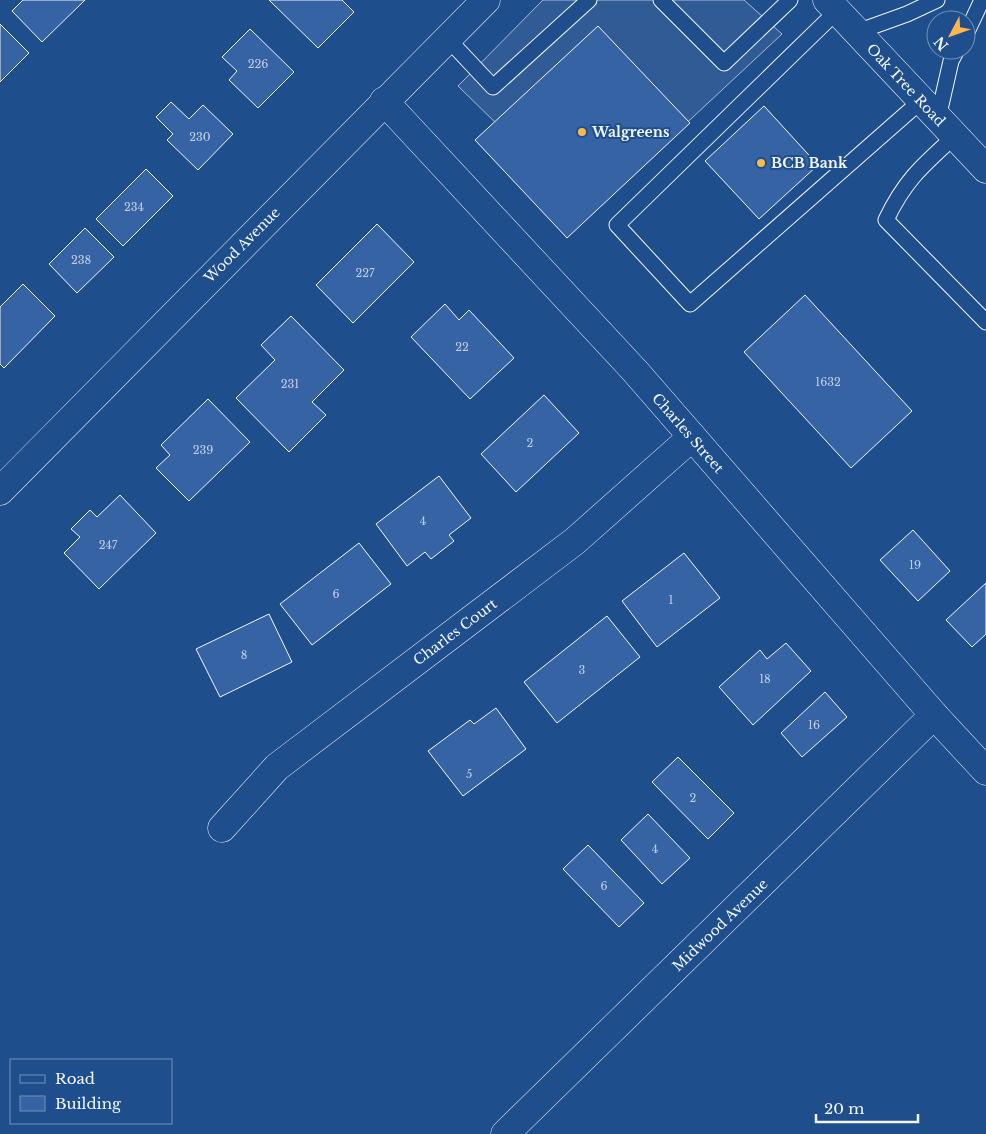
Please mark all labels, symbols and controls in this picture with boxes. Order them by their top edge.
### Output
north arrow [926,10,976,60]
text: N [930,33,952,54]
street label: Oak Tree Road [863,40,949,131]
house number: 226 [248,57,268,71]
place label: Walgreens [591,123,670,141]
marker: Walgreens [576,126,588,138]
house number: 230 [189,130,211,144]
place label: BCB Bank [771,154,848,172]
marker: BCB Bank [755,157,767,169]
house number: 234 [124,200,144,214]
street label: Wood Avenue [200,203,284,287]
house number: 238 [71,253,91,267]
house number: 227 [355,266,375,280]
house number: 22 [455,340,469,354]
house number: 1632 [815,375,841,389]
house number: 231 [281,377,299,391]
street label: Charles Street [648,389,728,477]
house number: 2 [527,436,534,450]
house number: 239 [193,443,213,457]
house number: 4 [420,514,426,528]
house number: 247 [99,538,118,552]
house number: 19 [909,558,921,572]
house number: 6 [332,587,340,601]
house number: 1 [669,593,674,607]
street label: Charles Court [410,594,501,669]
house number: 8 [241,648,247,662]
house number: 3 [579,663,586,677]
house number: 18 [759,672,771,686]
house number: 16 [808,718,820,732]
house number: 5 [466,767,472,781]
house number: 2 [690,791,697,805]
house number: 4 [652,842,658,856]
street label: Midwood Avenue [669,875,771,975]
house number: 6 [600,879,608,893]
legend [10,1059,172,1124]
text: Road [55,1069,95,1088]
scale bar [816,1092,918,1124]
text: Building [55,1094,122,1113]
text: 20 m [824,1099,864,1118]

